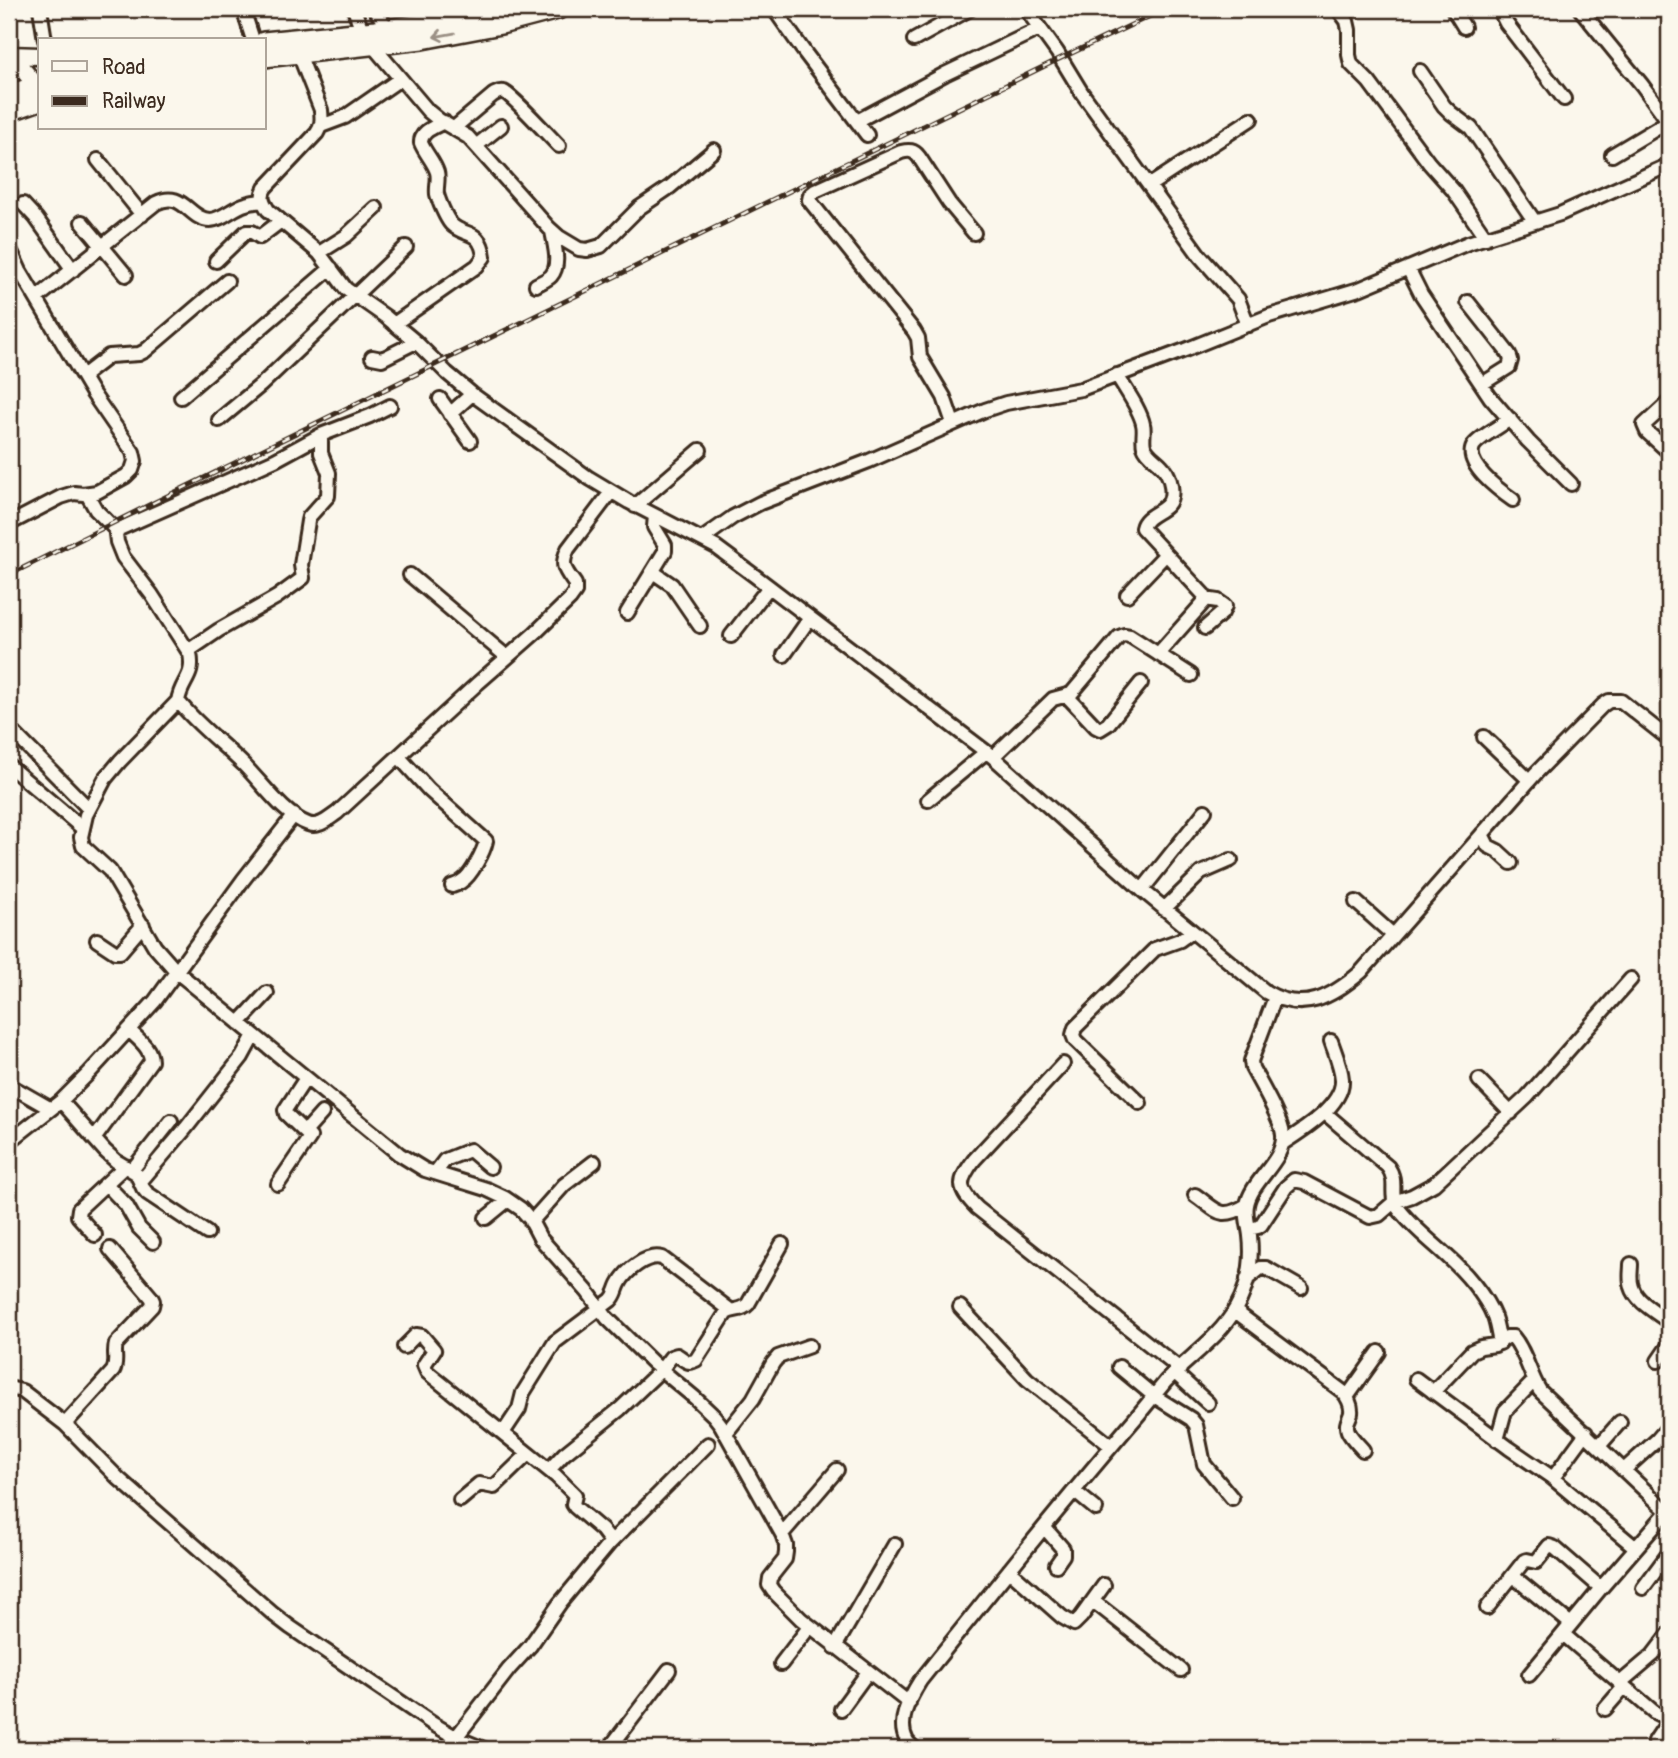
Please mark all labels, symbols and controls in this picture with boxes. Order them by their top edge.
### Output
one-way arrow [433,29,456,43]
legend [38,38,266,130]
text: Road [102,54,146,81]
text: Railway [102,88,166,115]

